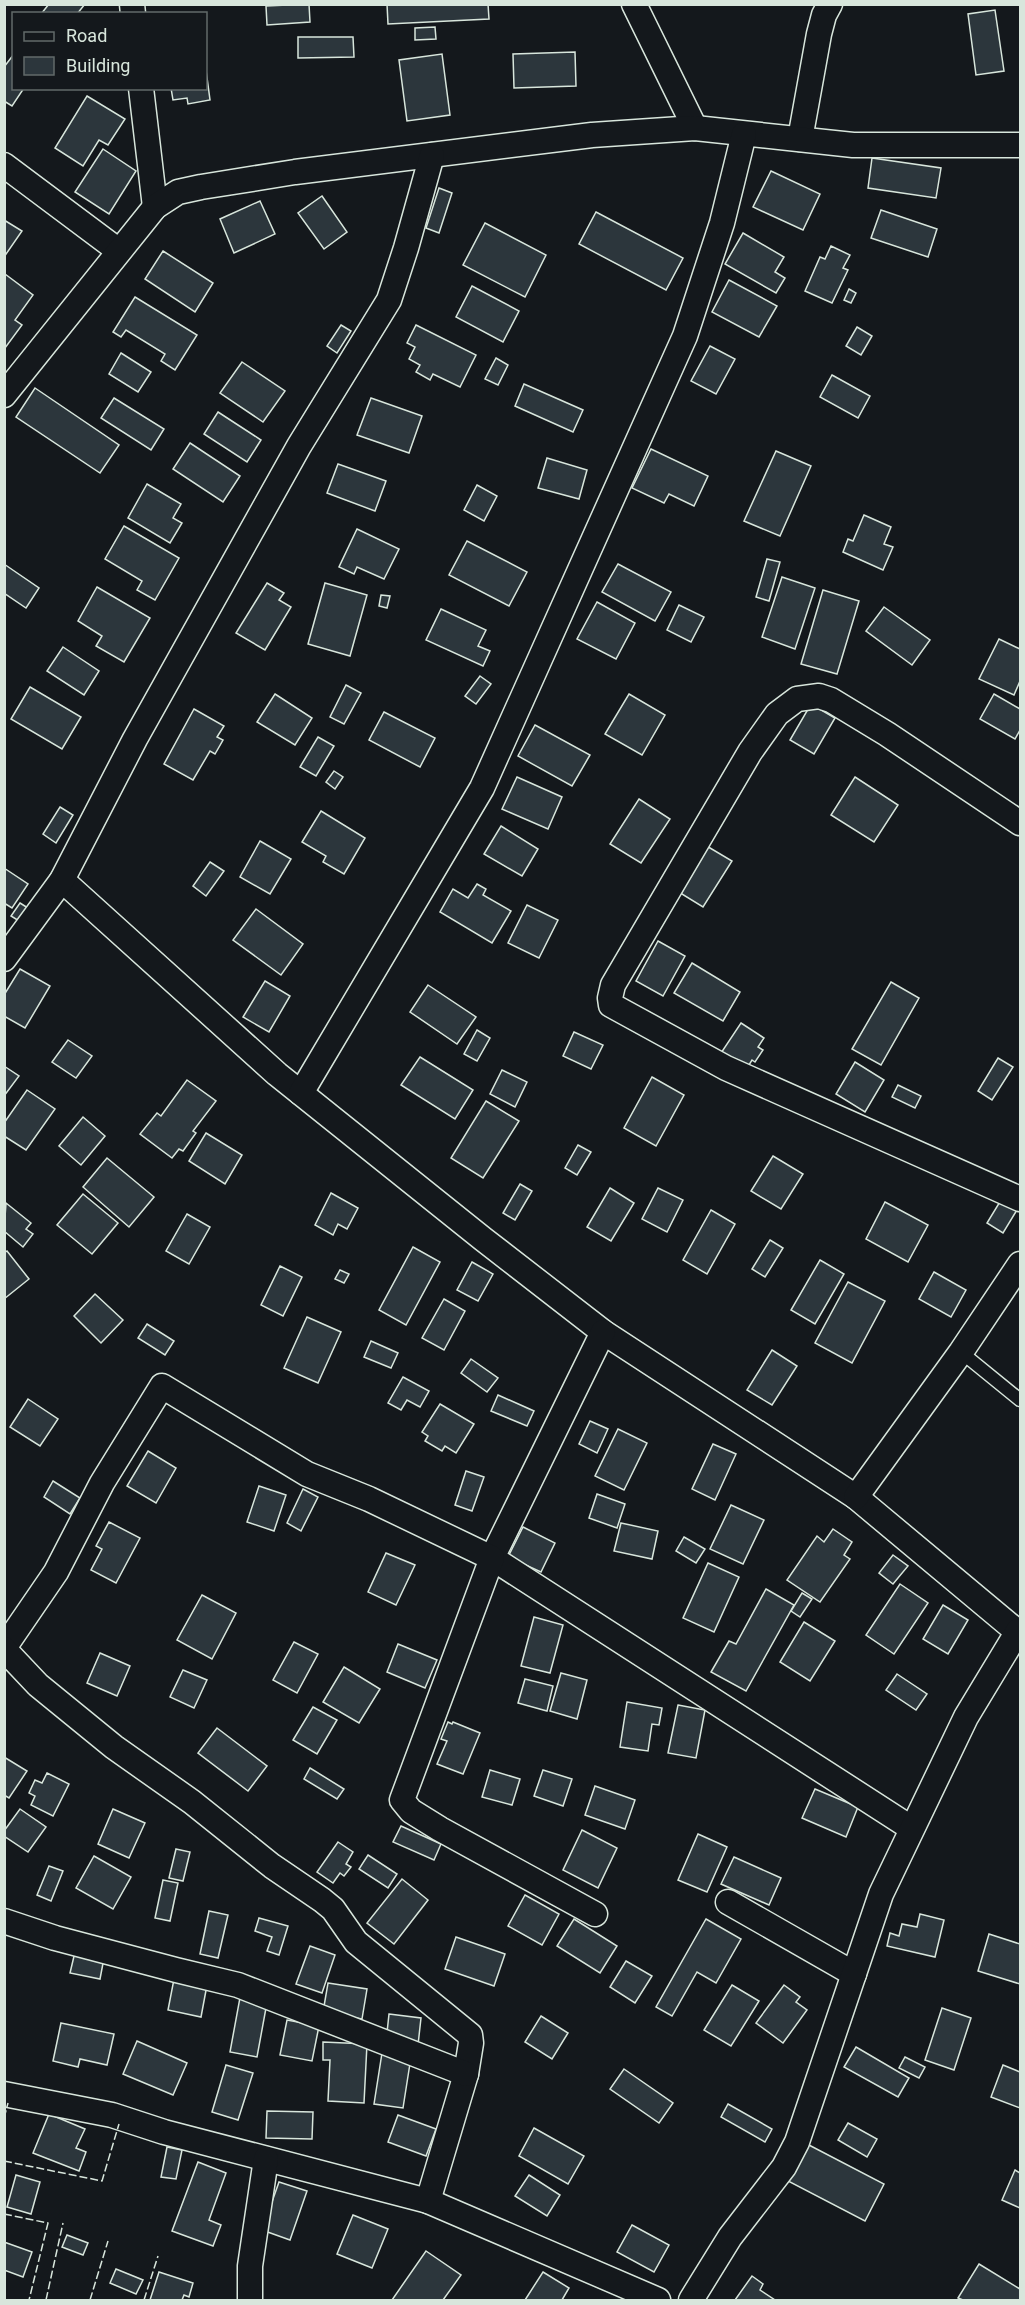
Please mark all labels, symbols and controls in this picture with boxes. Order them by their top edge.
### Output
legend [12,12,207,90]
text: Road [66,25,107,46]
text: Building [66,55,130,76]

